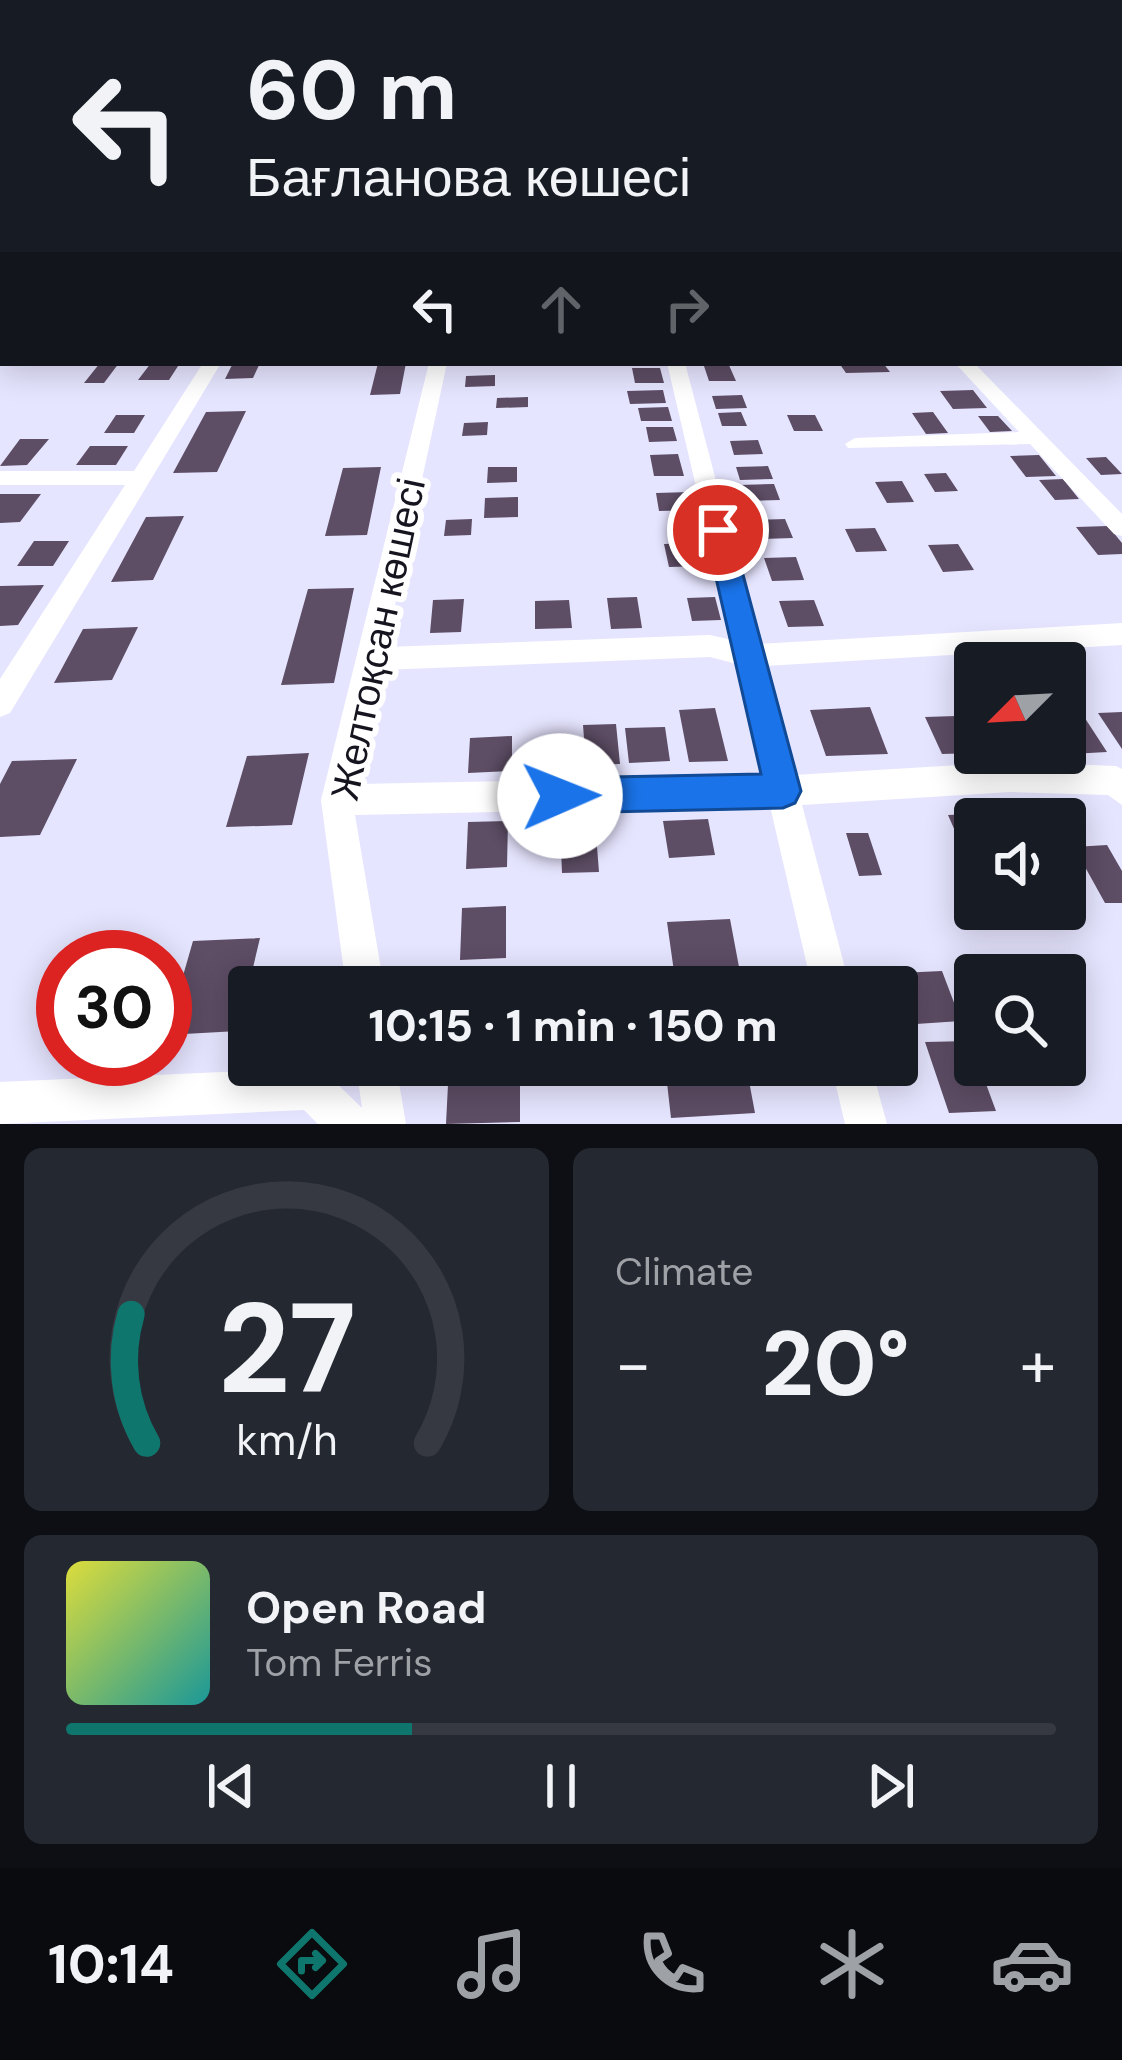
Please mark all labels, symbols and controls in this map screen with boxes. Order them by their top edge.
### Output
text: 60 m [246,36,457,145]
icon: left [48,48,204,204]
text: Бағланова көшесі [246,142,691,213]
icon: left [402,276,468,342]
icon: ahead [528,276,594,342]
icon: right [654,276,720,342]
street label: Желтоқсан көшесі [319,473,437,805]
pin [667,479,769,581]
icon: arrive [685,497,751,563]
north arrow [954,642,1086,774]
map controls [954,642,1086,1086]
position arrow [497,733,623,859]
button: sound [954,798,1086,930]
speed limit sign: 30 [36,930,192,1086]
button: search [954,954,1086,1086]
text: 10:15 · 1 min · 150 m [368,996,778,1055]
text: Climate [615,1246,753,1297]
text: 27 [217,1268,356,1431]
text: 20° [761,1306,910,1423]
text: − [615,1322,651,1407]
text: + [1020,1322,1056,1407]
text: km/h [236,1411,337,1467]
text: Open Road [246,1578,487,1637]
text: Tom Ferris [246,1637,433,1688]
icon: previous [198,1753,264,1819]
icon: pause [528,1753,594,1819]
icon: next [858,1753,924,1819]
icon: directions [270,1922,354,2006]
icon: music [450,1922,534,2006]
icon: phone [630,1922,714,2006]
icon: climate [810,1922,894,2006]
icon: car [990,1922,1074,2006]
text: 10:14 [48,1929,174,2000]

